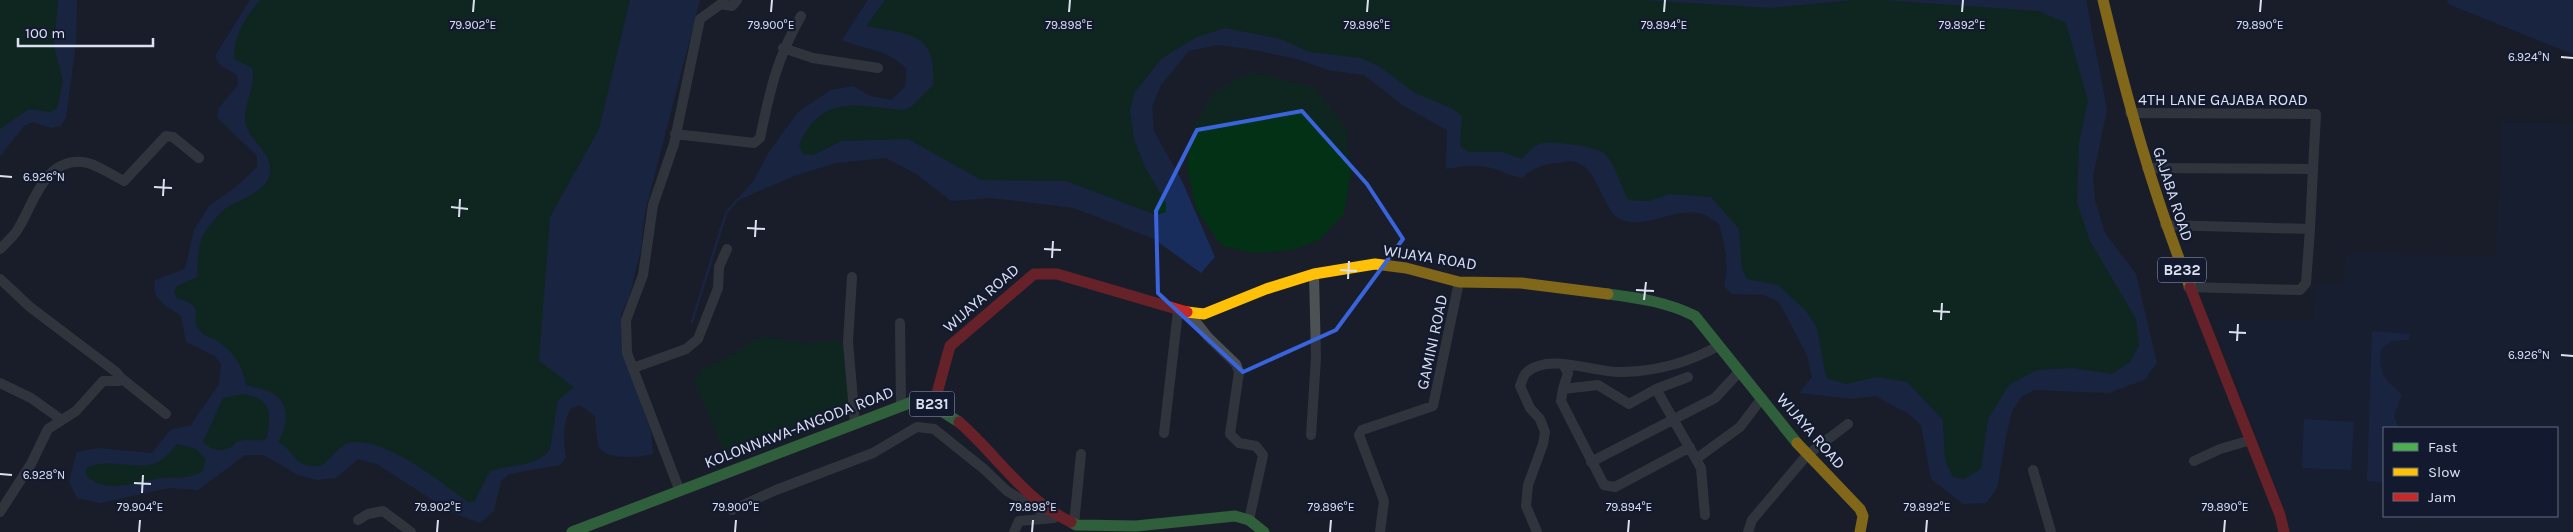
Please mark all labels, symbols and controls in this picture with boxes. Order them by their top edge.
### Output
scale bar [18,15,152,47]
text: 79.902°E [450,18,496,32]
text: 79.900°E [748,18,794,32]
text: 79.898°E [1045,18,1093,32]
text: 79.896°E [1344,18,1390,32]
text: 79.894°E [1641,18,1687,32]
text: 79.892°E [1939,18,1985,32]
text: 79.890°E [2236,18,2284,32]
text: 100 m [25,24,65,42]
text: 6.924°N [2508,50,2550,64]
street label: 4TH LANE GAJABA ROAD [2138,90,2308,109]
street label: GAJABA ROAD [2149,144,2197,244]
text: 6.926°N [23,170,65,184]
street label: WIJAYA ROAD [1382,240,1478,274]
road number: B232 [2158,258,2206,282]
street label: WIJAYA ROAD [939,260,1023,336]
street label: GAMINI ROAD [1413,293,1451,391]
text: 6.926°N [2508,348,2550,362]
street label: KOLONNAWA-ANGODA ROAD [702,382,896,472]
street label: WIJAYA ROAD [1773,389,1849,473]
road number: B231 [910,392,954,416]
legend [2383,427,2558,517]
text: Fast [2428,438,2458,456]
text: Slow [2428,463,2460,481]
text: 6.928°N [23,468,65,482]
text: Jam [2428,488,2456,506]
text: 79.904°E [117,500,163,514]
text: 79.902°E [415,500,461,514]
text: 79.900°E [713,500,759,514]
text: 79.898°E [1009,500,1057,514]
text: 79.896°E [1308,500,1354,514]
text: 79.894°E [1606,500,1652,514]
text: 79.892°E [1904,500,1950,514]
text: 79.890°E [2201,500,2249,514]

